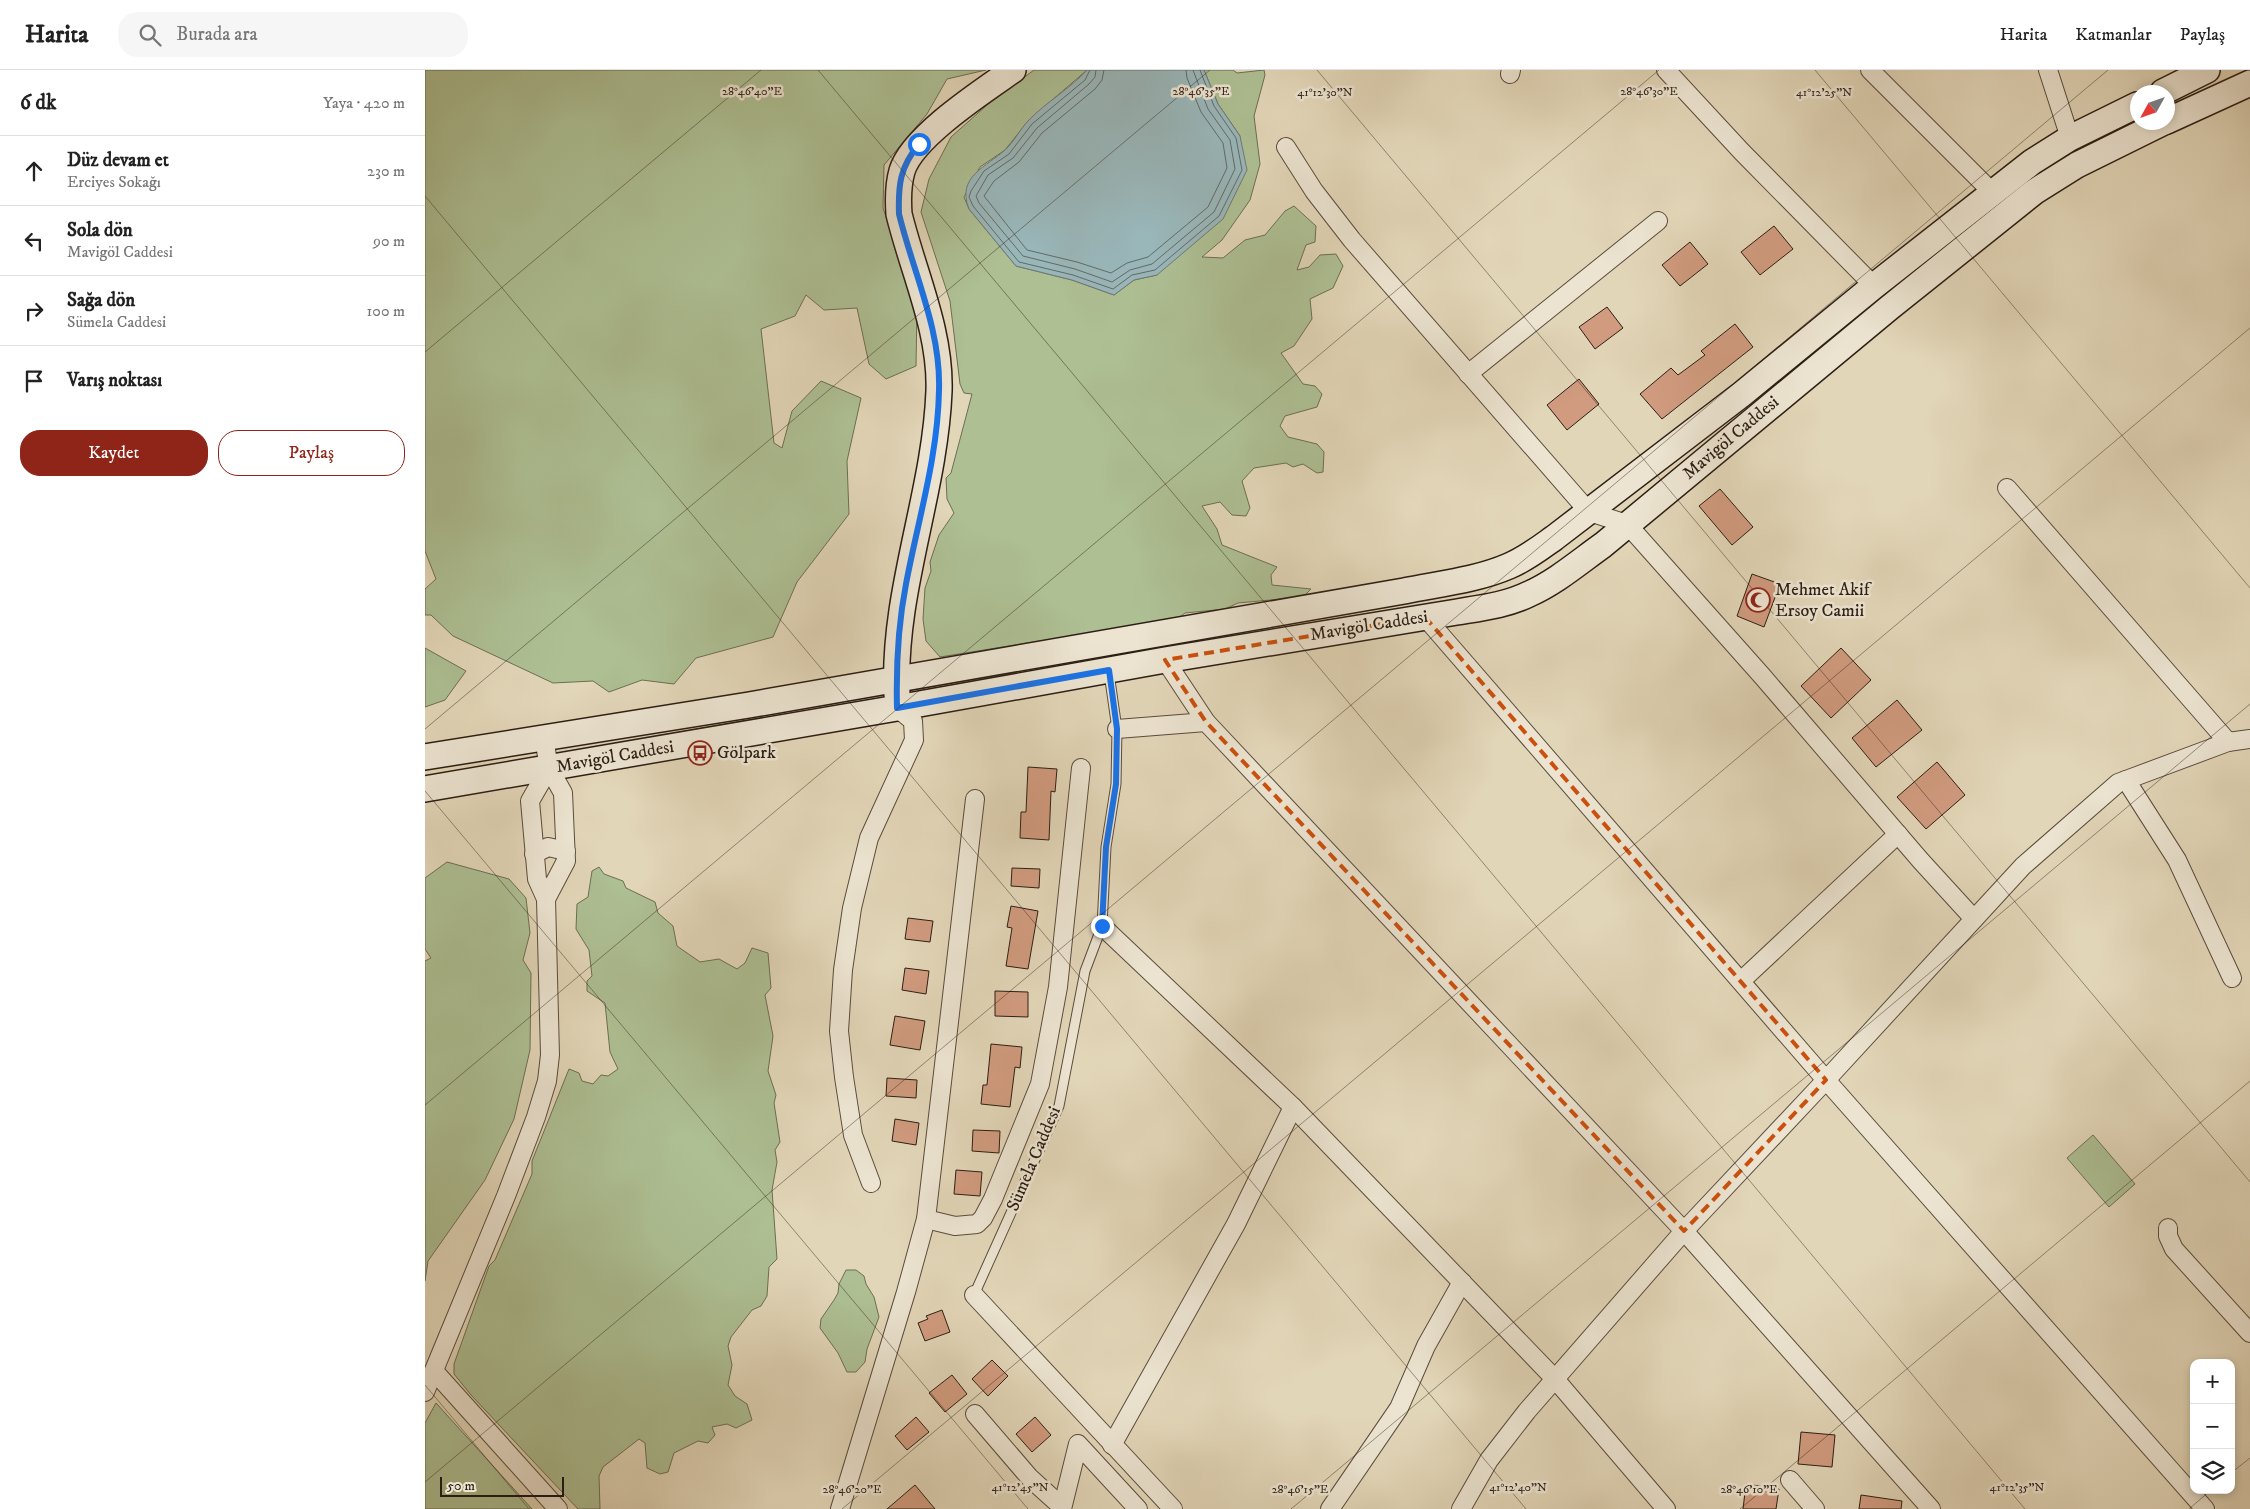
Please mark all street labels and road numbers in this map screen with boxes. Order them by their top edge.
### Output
street label: Mavigöl Caddesi [1678,391,1784,485]
street label: Mavigöl Caddesi [1309,606,1429,646]
street label: Mavigöl Caddesi [554,736,676,778]
street label: Sümela Caddesi [1002,1103,1066,1215]

